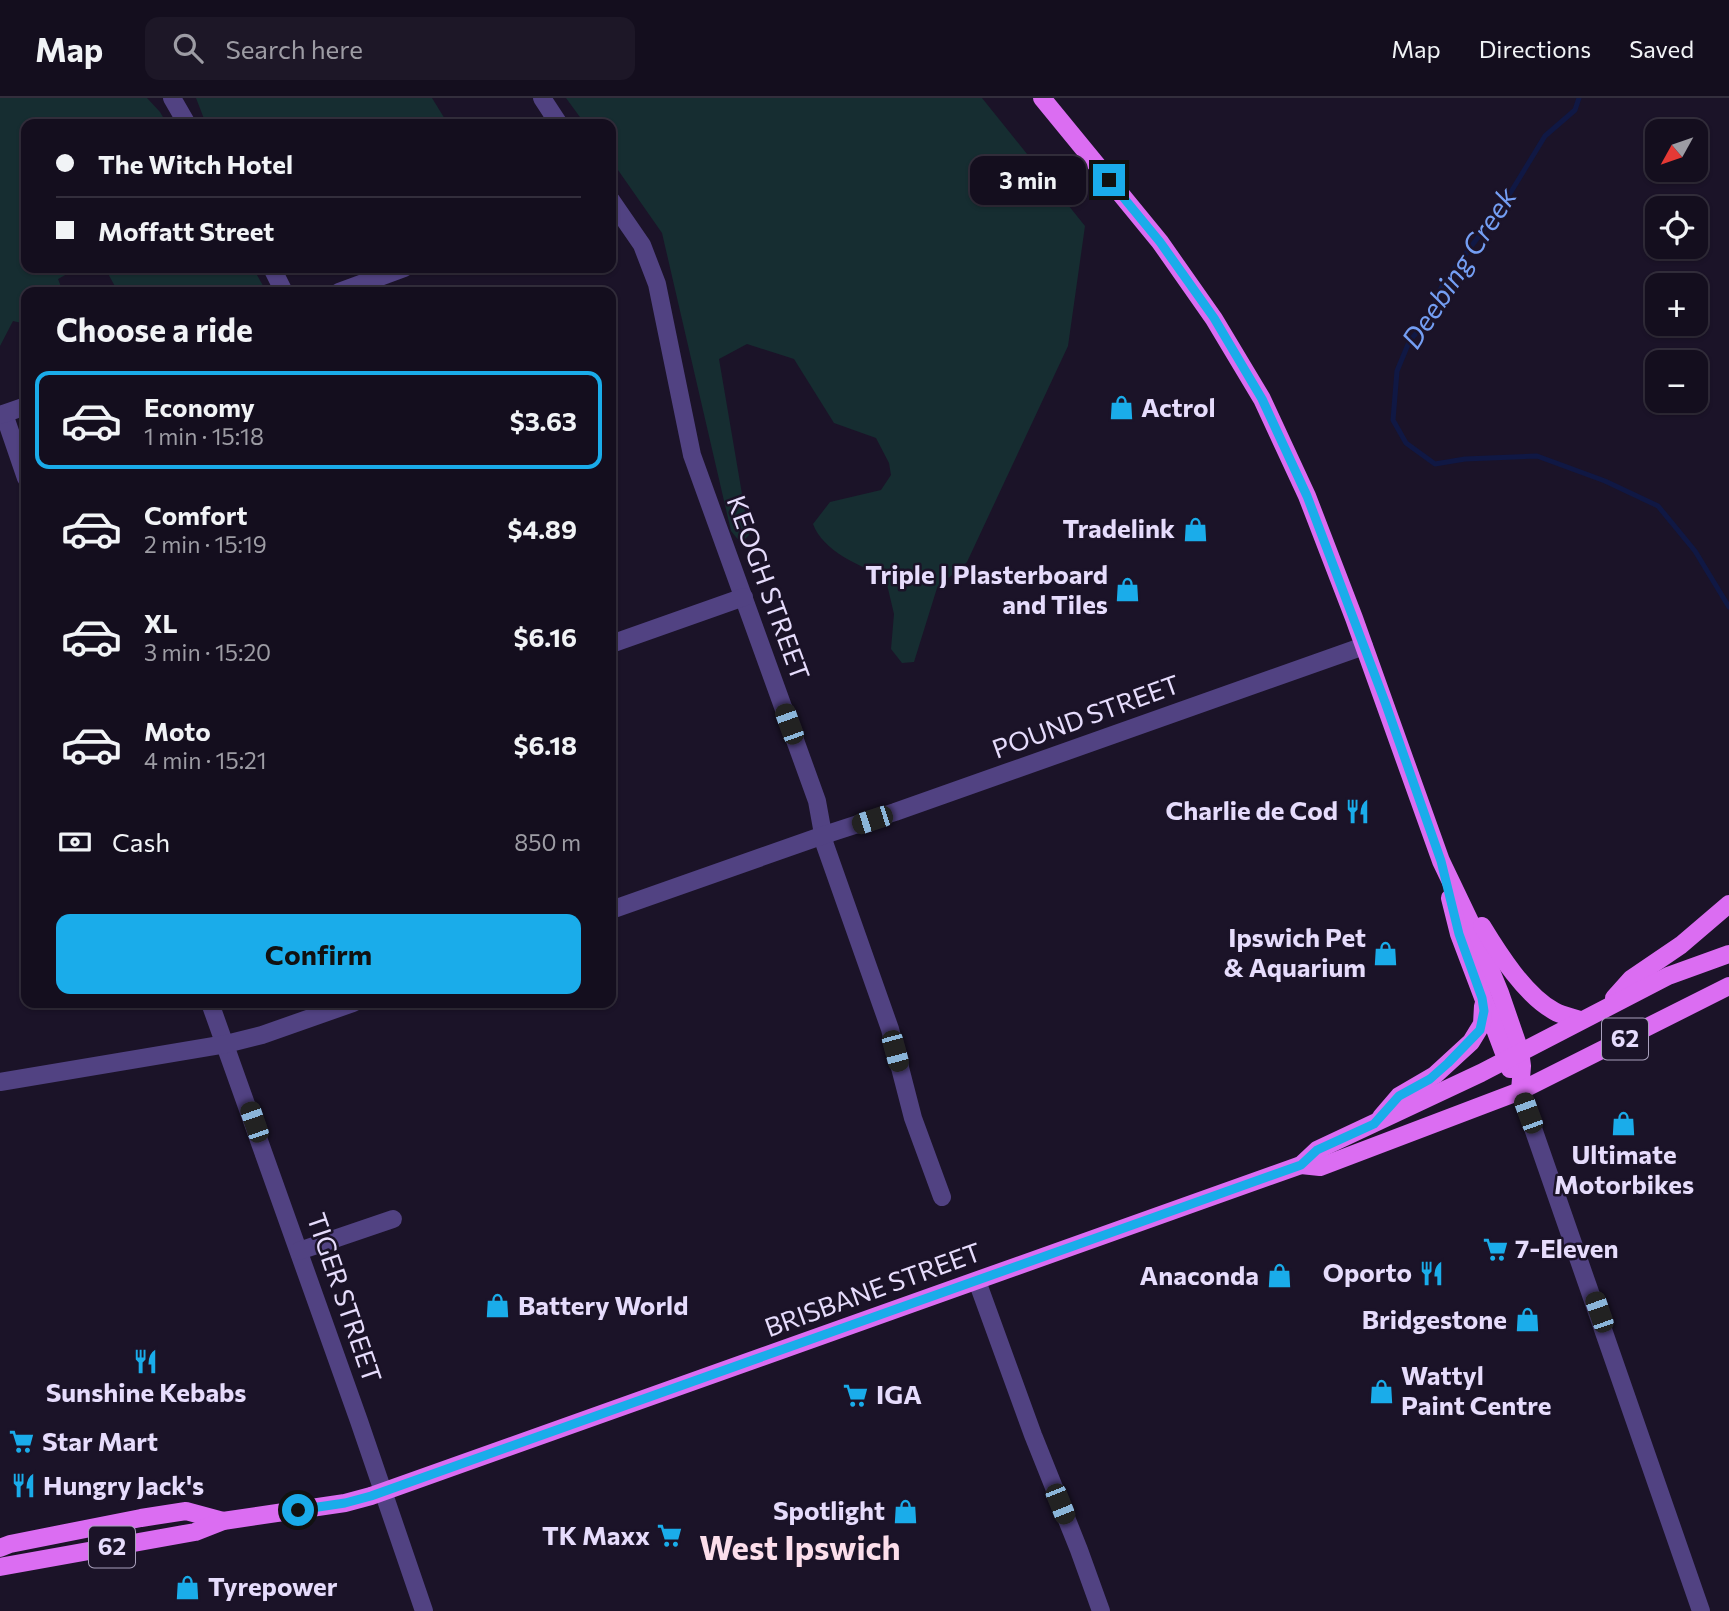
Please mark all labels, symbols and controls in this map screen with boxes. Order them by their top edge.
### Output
search box [145,17,635,80]
text: Map [35,28,103,69]
icon: search [169,29,207,67]
text: Search here [225,33,363,64]
text: Map [1391,34,1441,63]
text: Directions [1479,34,1591,63]
text: Saved [1629,34,1694,63]
north arrow [1645,119,1708,182]
map controls [1645,119,1708,413]
text: The Witch Hotel [98,148,293,179]
callout: 3 min [969,155,1084,204]
route end [1093,164,1125,196]
text: 3 min [999,166,1057,194]
water label: Deebing Creek [1393,180,1523,354]
button: locate [1645,196,1708,259]
text: Moffatt Street [98,215,274,246]
button: + [1645,273,1708,336]
text: Choose a ride [56,309,253,349]
button: − [1645,350,1708,413]
icon: car [60,389,123,452]
text: Economy [144,391,255,422]
place label: Actrol [1141,391,1216,422]
shop icon: Actrol [1107,394,1135,422]
text: $3.63 [510,405,577,436]
text: 1 min · 15:18 [144,422,264,450]
street label: KEOGH STREET [722,491,817,684]
icon: car [60,497,123,560]
text: Comfort [144,499,247,530]
place label: Tradelink [1062,512,1175,543]
text: $4.89 [508,513,577,544]
shop icon: Tradelink [1181,515,1209,543]
text: 2 min · 15:19 [144,530,267,558]
place label: Triple J Plasterboard and Tiles [865,558,1108,619]
shop icon: Triple J Plasterboard and Tiles [1114,576,1142,604]
icon: car [60,605,123,668]
text: XL [144,607,178,638]
text: $6.16 [514,621,577,652]
text: 3 min · 15:20 [144,638,271,666]
street label: POUND STREET [988,667,1183,764]
car [772,701,807,747]
icon: car [60,713,123,776]
text: Moto [144,715,211,746]
text: $6.18 [514,729,577,760]
text: 4 min · 15:21 [144,746,267,774]
place label: Charlie de Cod [1165,794,1338,825]
restaurant icon: Charlie de Cod [1344,797,1372,825]
car [849,804,896,836]
icon: cash [56,823,94,861]
text: Cash [112,826,170,857]
text: 850 m [514,828,581,856]
button: Confirm [56,914,581,994]
place label: Ipswich Pet & Aquarium [1224,921,1366,982]
shop icon: Ipswich Pet & Aquarium [1372,939,1400,967]
road number: 62 [1602,1018,1648,1059]
car [880,1028,911,1074]
car [1511,1090,1546,1136]
car [238,1099,271,1145]
shop icon: Ultimate Motorbikes [1610,1109,1638,1137]
place label: Ultimate Motorbikes [1554,1138,1694,1199]
street label: TIGER STREET [302,1209,389,1386]
place label: 7-Eleven [1515,1232,1619,1263]
street label: BRISBANE STREET [760,1235,985,1342]
supermarket icon: 7-Eleven [1481,1235,1509,1263]
place label: Oporto [1323,1256,1412,1287]
place label: Anaconda [1139,1259,1259,1290]
restaurant icon: Oporto [1418,1259,1446,1287]
shop icon: Anaconda [1265,1262,1293,1290]
place label: Battery World [518,1289,688,1320]
car [1583,1289,1616,1335]
shop icon: Battery World [484,1292,512,1320]
place label: Bridgestone [1362,1303,1507,1334]
shop icon: Bridgestone [1513,1306,1541,1334]
restaurant icon: Sunshine Kebabs [132,1347,160,1375]
place label: Wattyl Paint Centre [1401,1359,1551,1420]
place label: Sunshine Kebabs [46,1376,246,1407]
shop icon: Wattyl Paint Centre [1367,1377,1395,1405]
place label: IGA [876,1378,922,1409]
supermarket icon: IGA [842,1381,870,1409]
place label: Star Mart [42,1425,158,1456]
supermarket icon: Star Mart [8,1428,36,1456]
place label: Hungry Jack's [43,1469,204,1500]
restaurant icon: Hungry Jack's [9,1472,37,1500]
car [1043,1481,1078,1527]
route start [282,1494,314,1526]
place label: Spotlight [773,1494,885,1525]
shop icon: Spotlight [891,1497,919,1525]
place label: TK Maxx [542,1519,650,1550]
supermarket icon: TK Maxx [656,1522,684,1550]
road number: 62 [89,1526,135,1568]
district label: West Ipswich [699,1526,901,1567]
place label: Tyrepower [208,1570,338,1601]
shop icon: Tyrepower [174,1573,202,1601]

